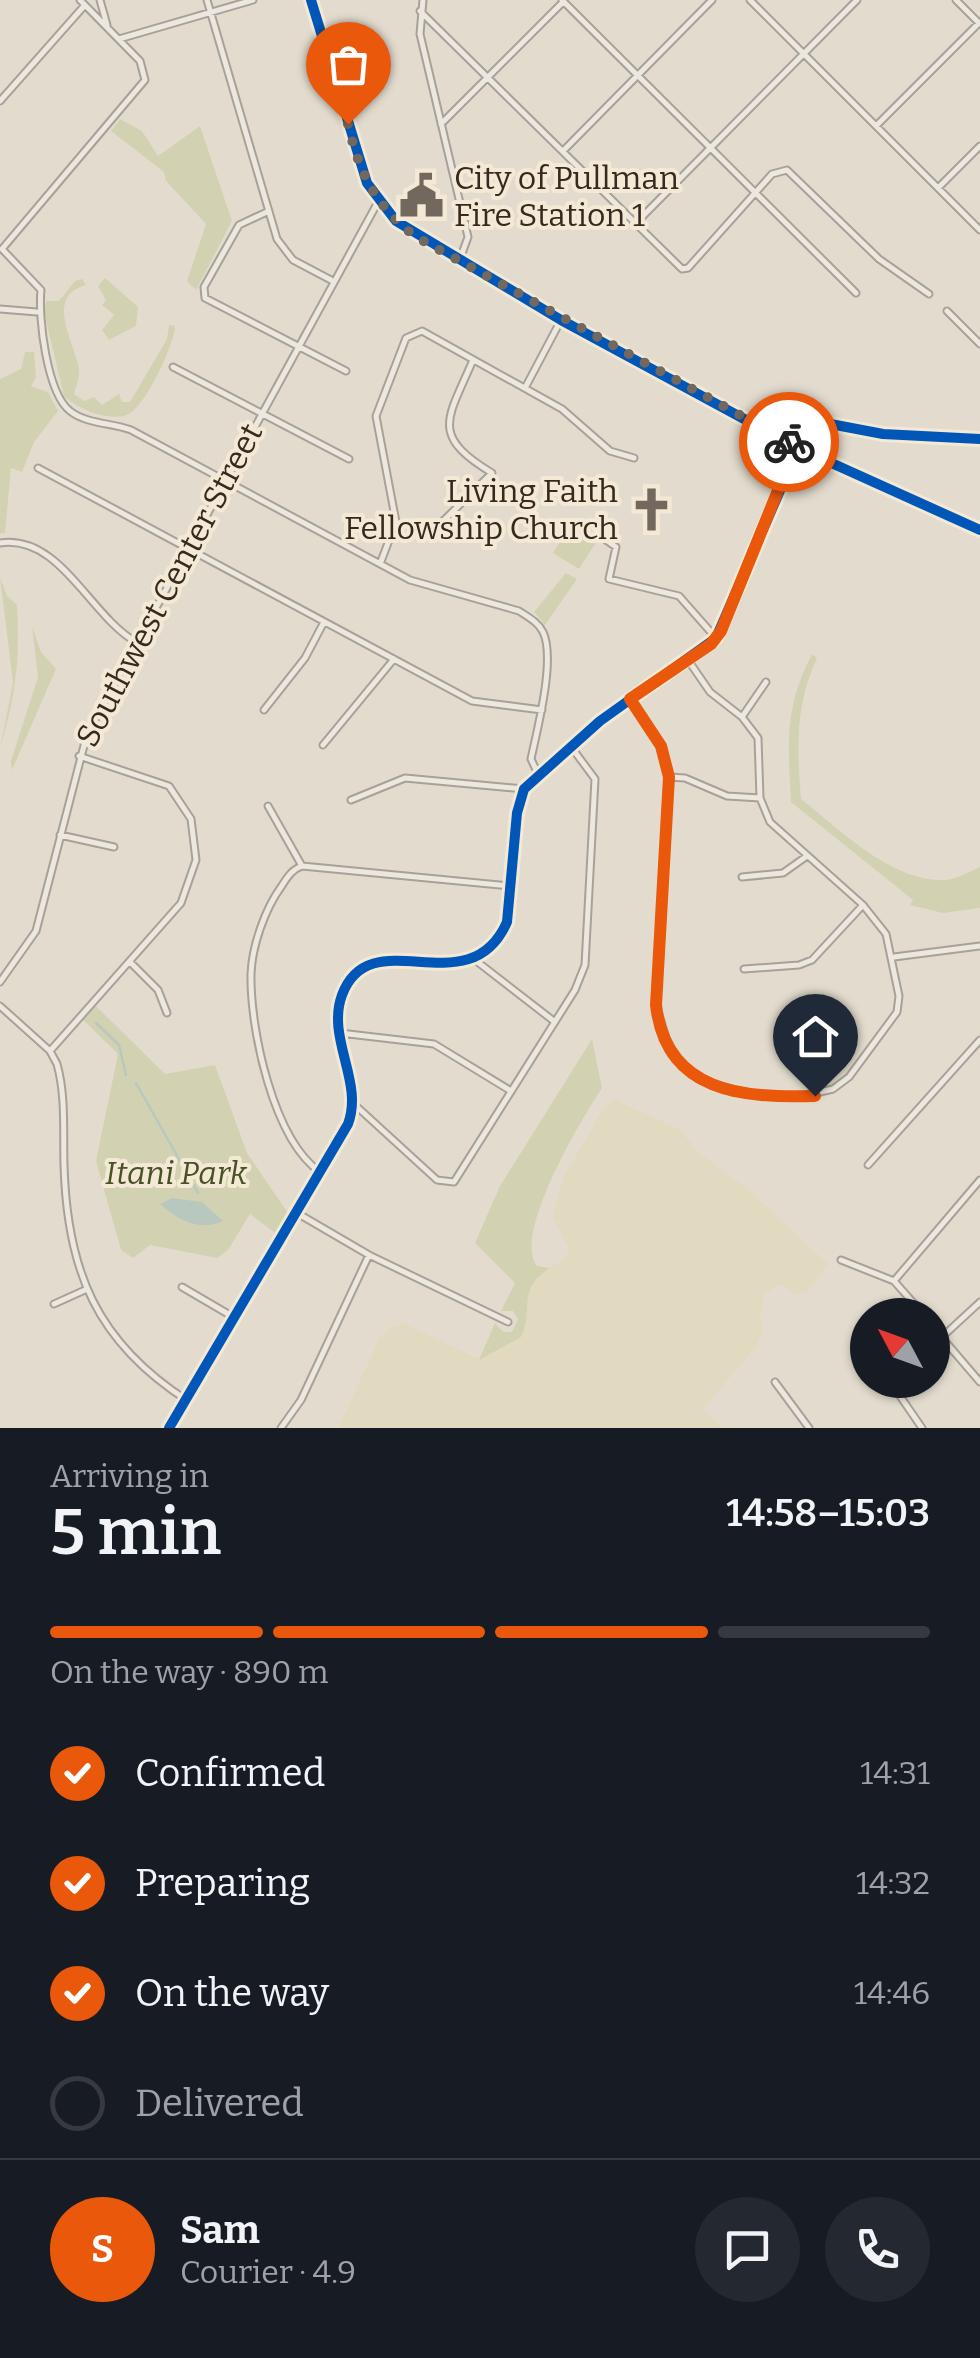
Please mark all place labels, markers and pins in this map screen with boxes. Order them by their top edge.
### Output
pin [306,22,391,125]
place label: City of Pullman Fire Station 1 [454,159,679,234]
public building icon: City of Pullman Fire Station 1 [397,172,445,220]
place label: Living Faith Fellowship Church [344,472,618,547]
church icon: Living Faith Fellowship Church [627,485,675,533]
pin [773,994,858,1097]

